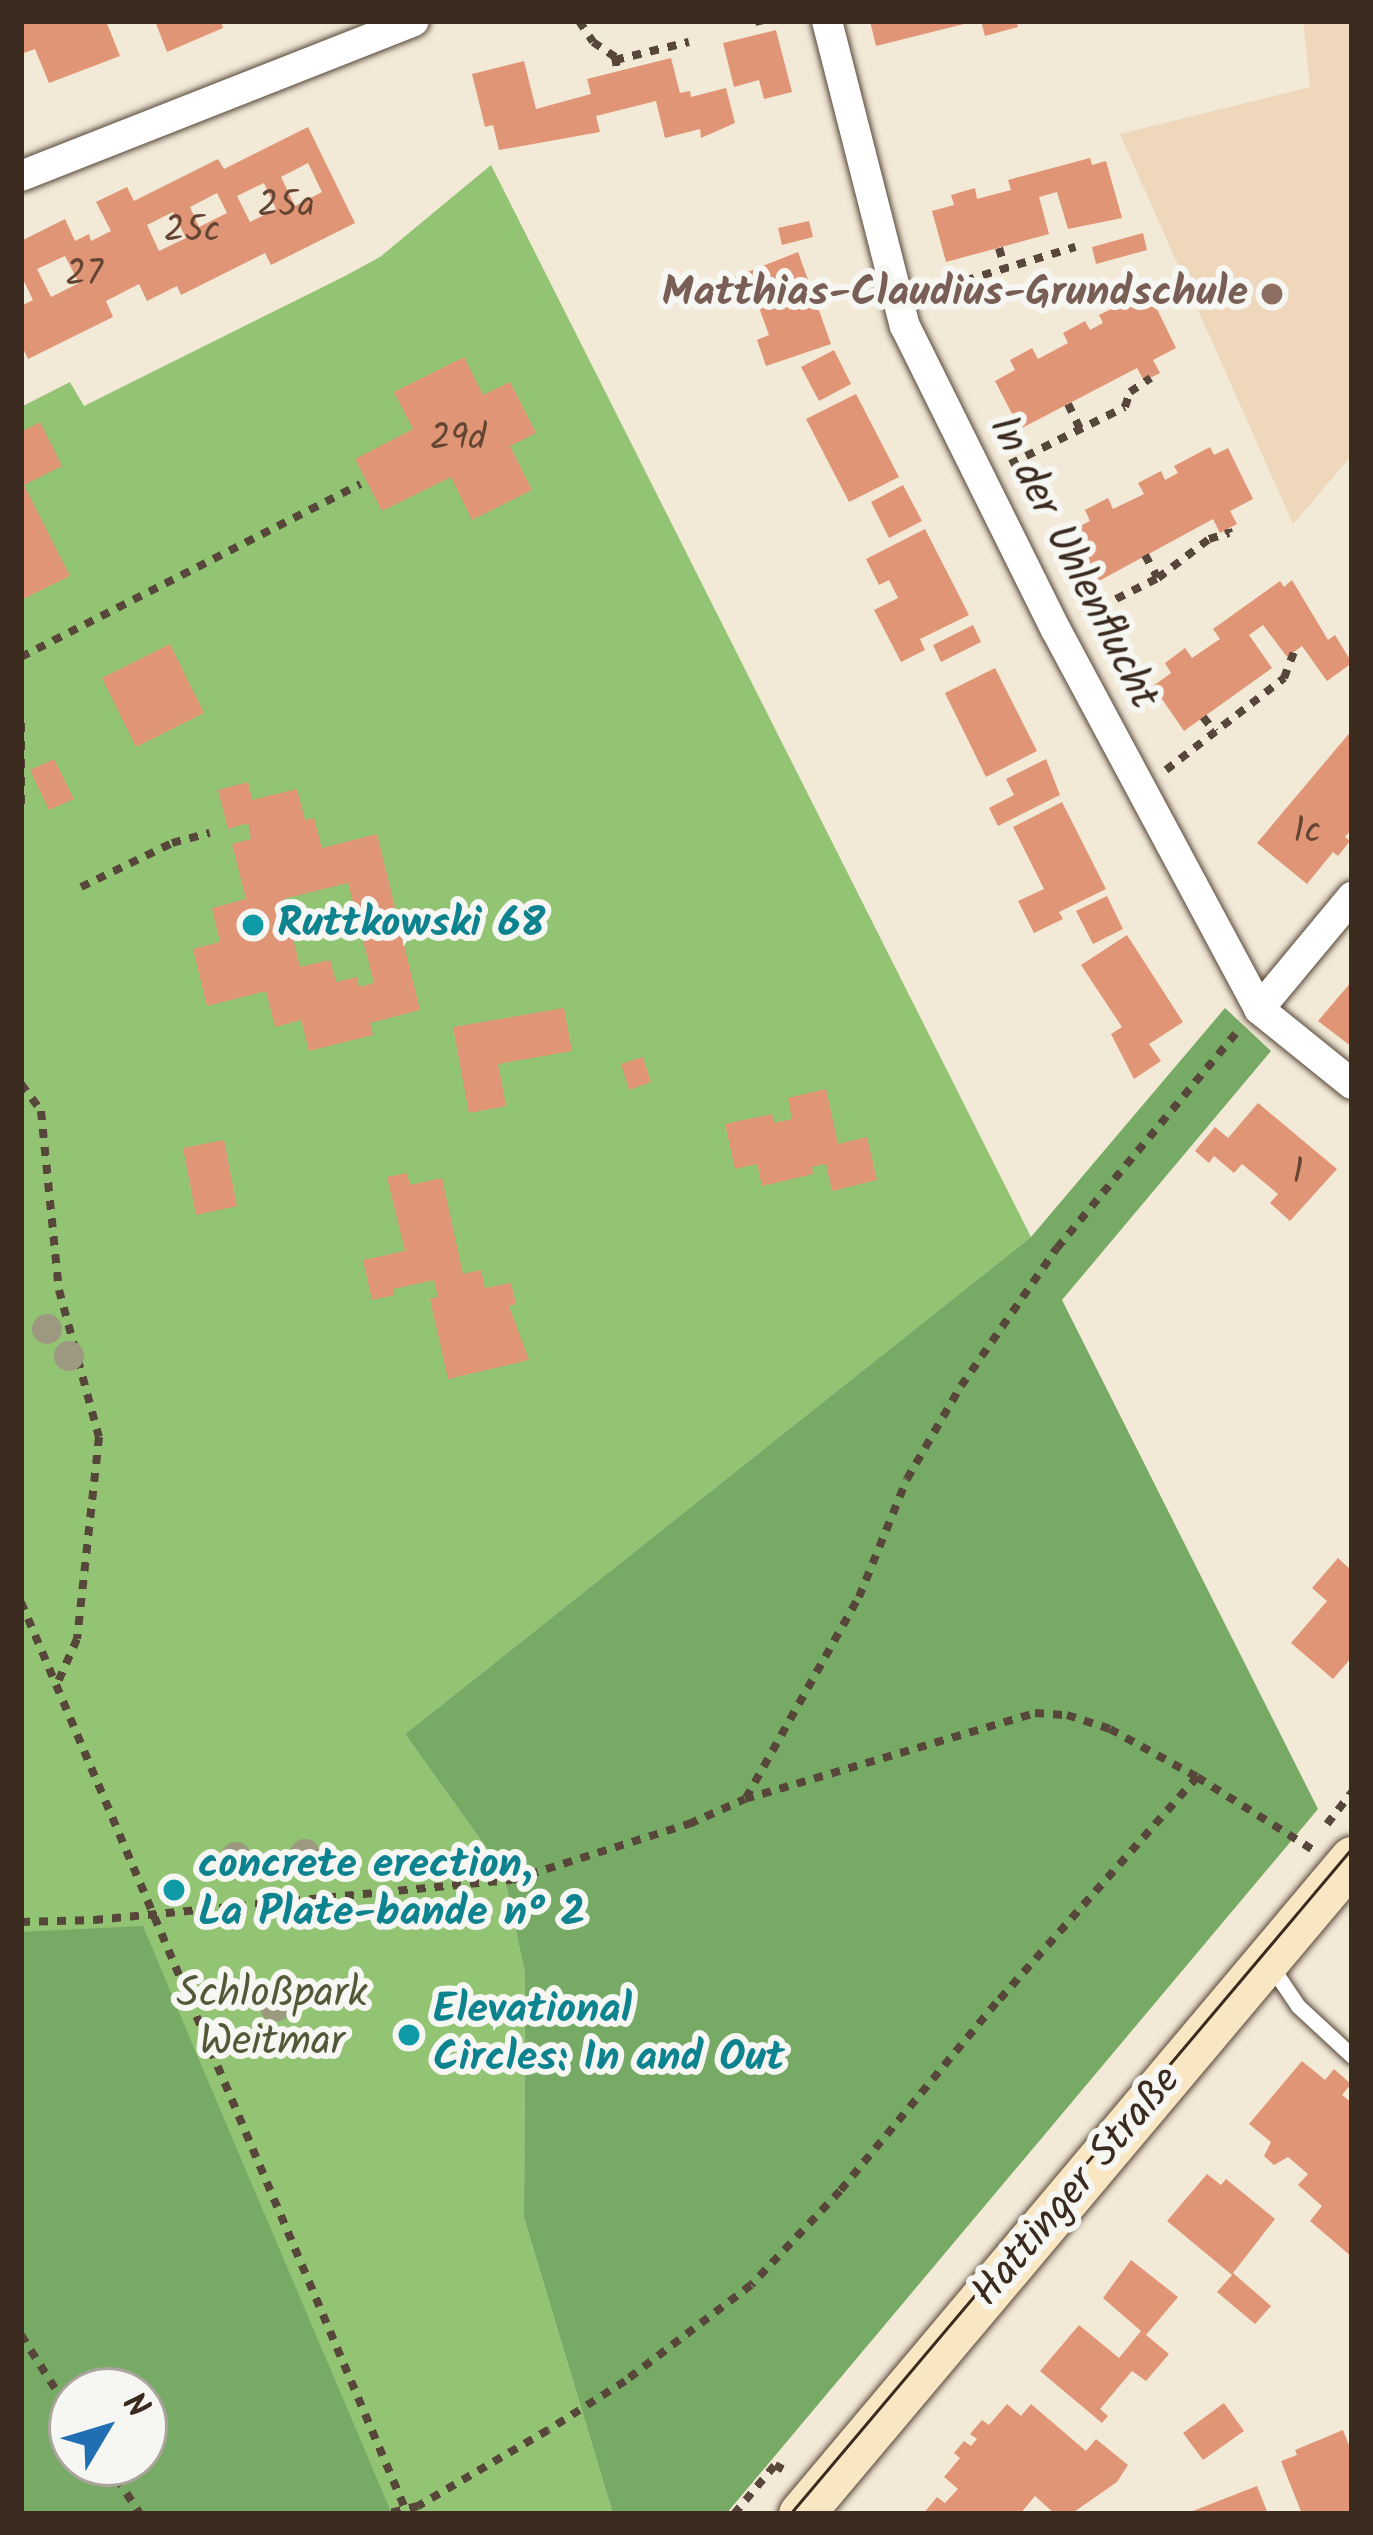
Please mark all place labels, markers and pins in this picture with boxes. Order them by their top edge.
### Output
place label: Matthias-Claudius-Grundschule [662,269,1248,319]
marker: Matthias-Claudius-Grundschule [1259,281,1285,307]
place label: Ruttkowski 68 [277,900,545,950]
marker: Ruttkowski 68 [240,912,266,938]
place label: concrete erection, La Plate-bande n° 2 [198,1841,585,1940]
marker: concrete erection, La Plate-bande n° 2 [161,1877,187,1903]
place label: Elevational Circles: In and Out [433,1986,785,2084]
marker: Elevational Circles: In and Out [396,2022,422,2048]

